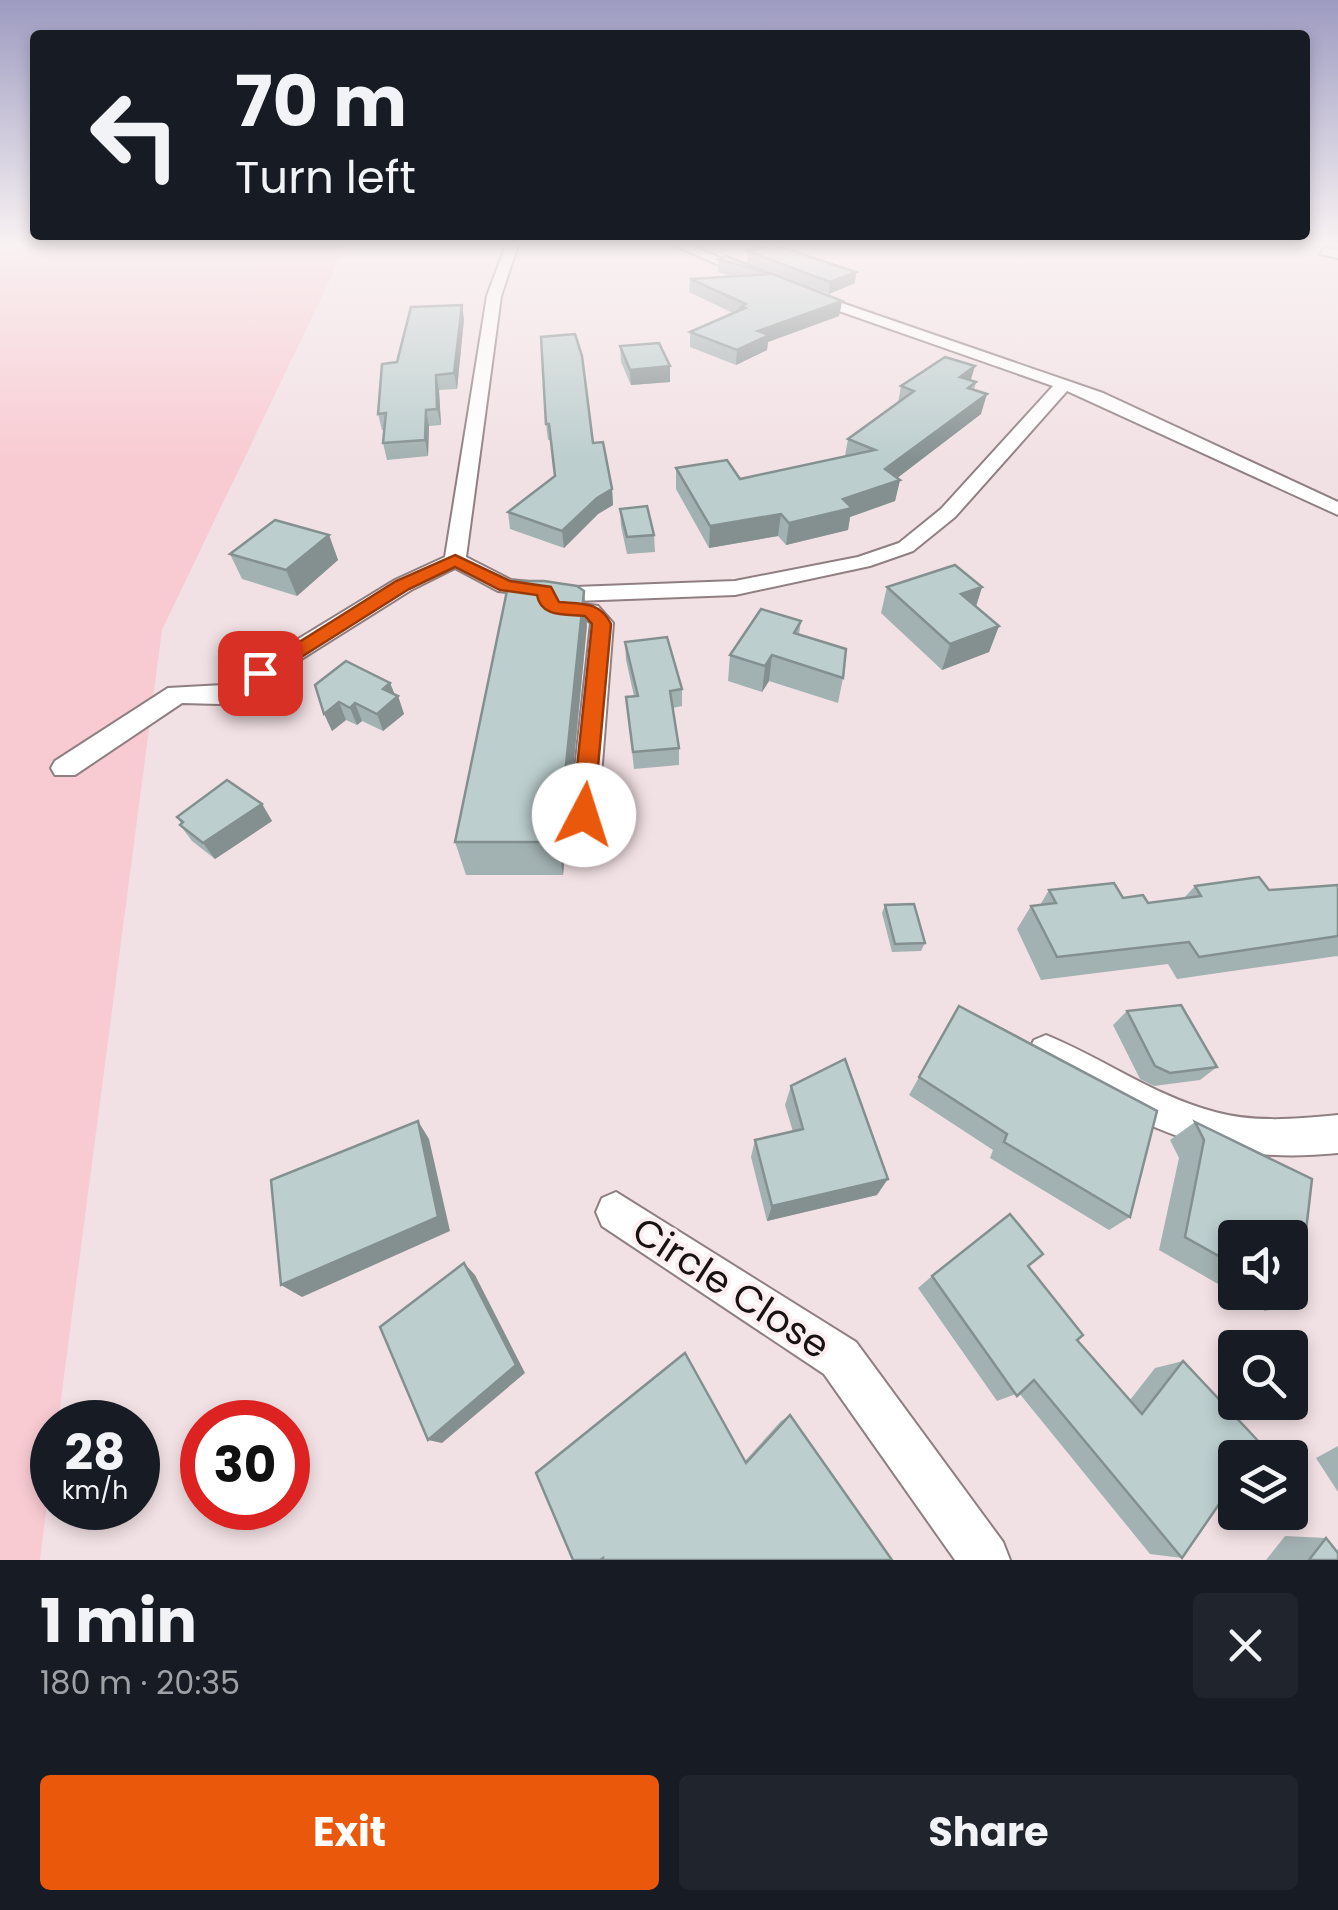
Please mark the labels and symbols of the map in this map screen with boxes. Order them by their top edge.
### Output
pin [218,631,303,716]
position arrow [532,763,636,867]
street label: Circle Close [622,1204,840,1371]
speed limit sign: 30 [180,1400,310,1530]

